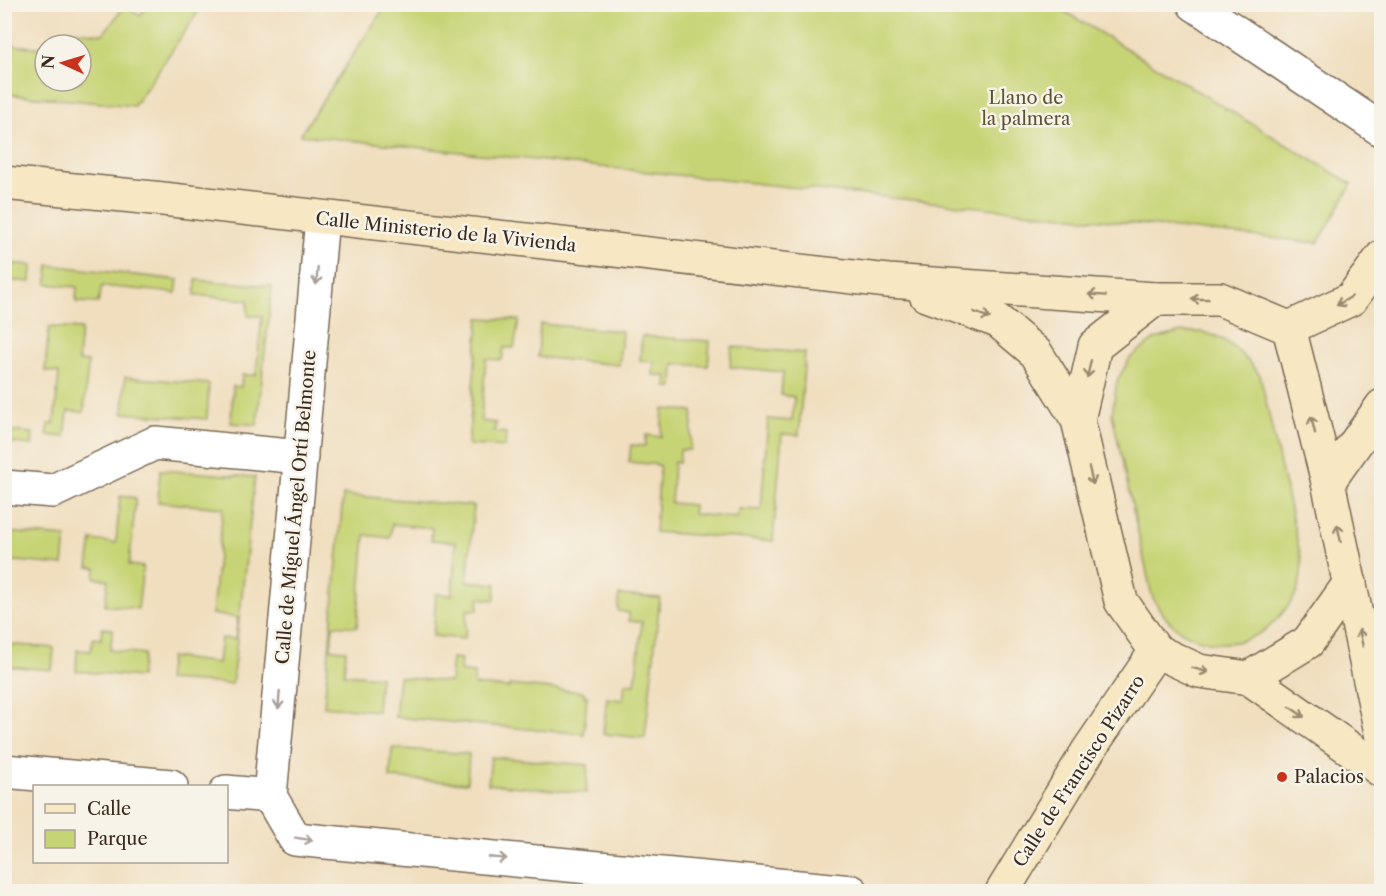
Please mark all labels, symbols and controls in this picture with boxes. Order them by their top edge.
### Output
north arrow [33,33,93,93]
text: N [38,54,59,70]
park label: Llano de la palmera [981,87,1071,130]
street label: Calle Ministerio de la Vivienda [314,207,578,257]
one-way arrow [311,265,322,285]
one-way arrow [1087,290,1107,301]
one-way arrow [1190,293,1210,305]
one-way arrow [1336,295,1353,307]
one-way arrow [972,310,991,321]
street label: Calle de Miguel Ángel Ortí Belmonte [270,349,321,665]
one-way arrow [1083,359,1095,378]
one-way arrow [1307,416,1319,435]
one-way arrow [1086,466,1097,486]
one-way arrow [1333,523,1344,543]
one-way arrow [1355,629,1367,648]
one-way arrow [1190,664,1209,676]
street label: Calle de Francisco Pizarro [1009,671,1149,871]
one-way arrow [273,690,284,710]
one-way arrow [1288,706,1305,718]
place label: Palacios [1294,766,1364,788]
marker: Palacios [1275,770,1289,784]
legend [33,785,228,863]
text: Calle [87,798,131,820]
text: Parque [87,828,148,850]
one-way arrow [294,834,313,845]
one-way arrow [487,853,507,864]

